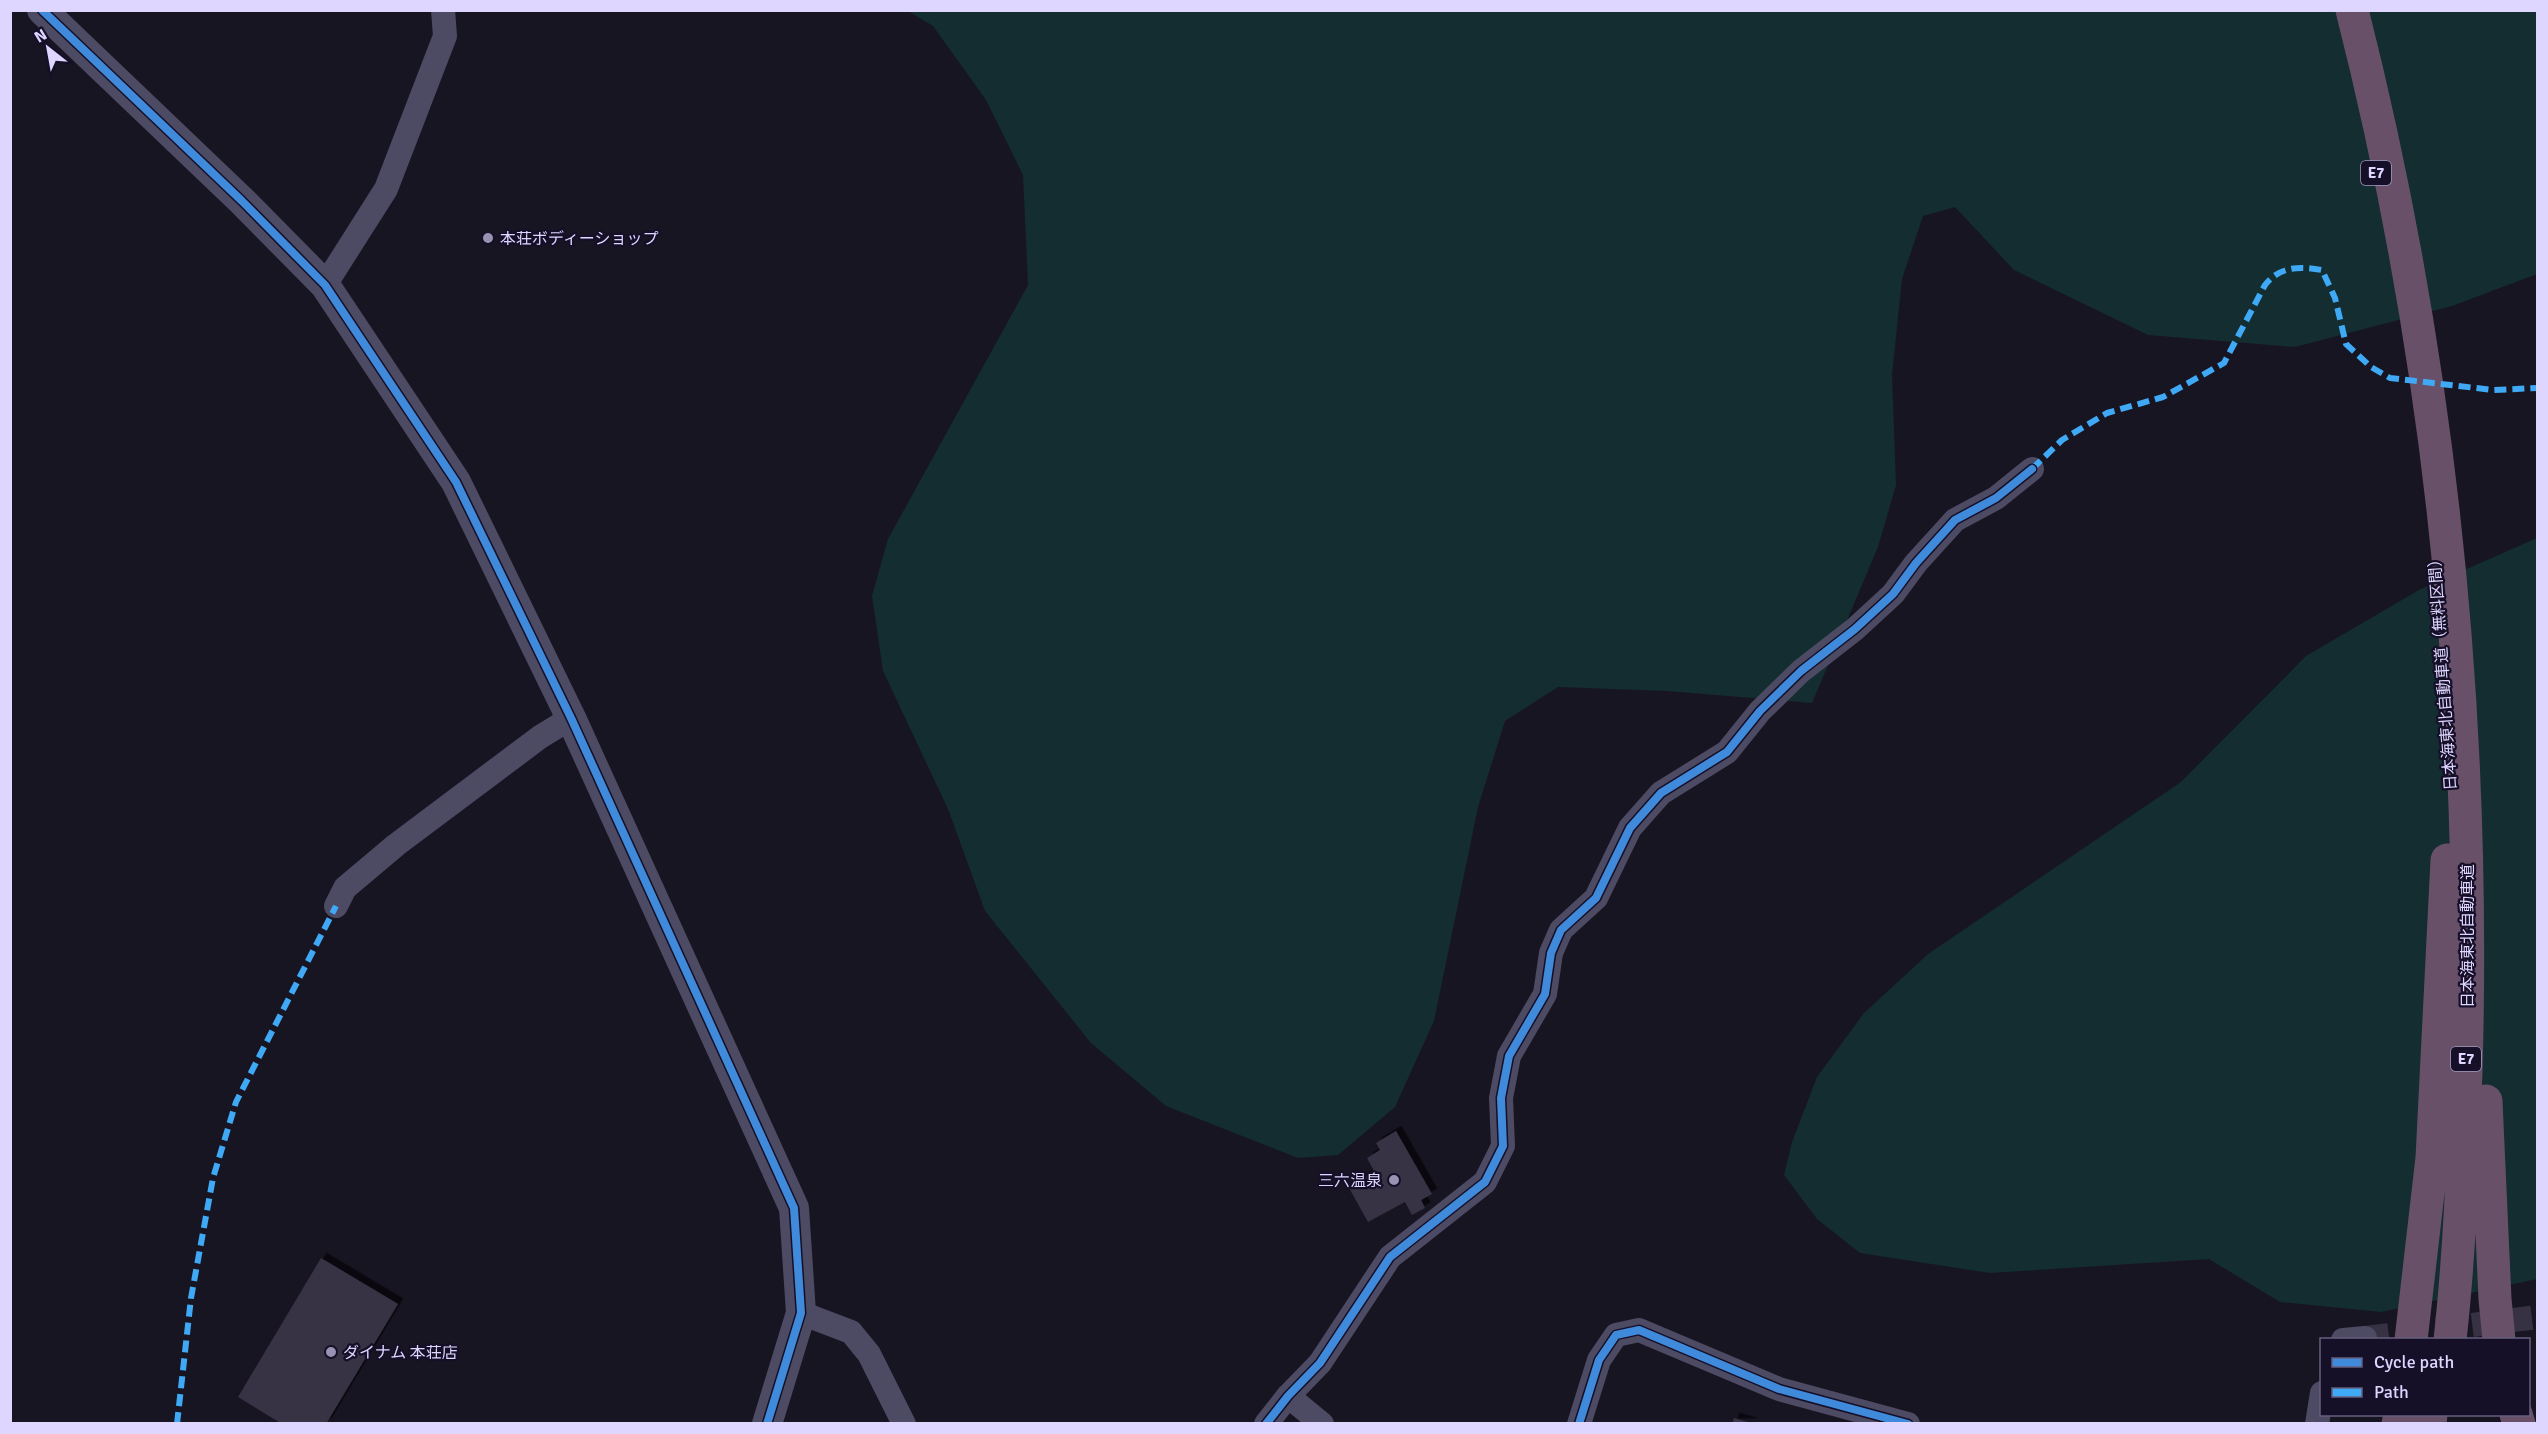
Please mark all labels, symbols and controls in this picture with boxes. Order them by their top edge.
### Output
north arrow [18,18,78,78]
text: N [31,25,51,47]
road number: E7 [2361,161,2391,185]
place label: 本荘ボディーショップ [500,229,659,249]
marker: 本荘ボディーショップ [481,231,495,245]
street label: 日本海東北自動車道（無料区間） [2425,551,2461,791]
street label: 日本海東北自動車道 [2458,864,2478,1008]
road number: E7 [2451,1047,2481,1071]
place label: 三六温泉 [1318,1171,1382,1191]
marker: 三六温泉 [1387,1173,1401,1187]
legend [2320,1338,2530,1416]
place label: ダイナム 本荘店 [343,1343,458,1363]
marker: ダイナム 本荘店 [324,1345,338,1359]
text: Cycle path [2374,1351,2454,1373]
text: Path [2374,1381,2409,1403]

